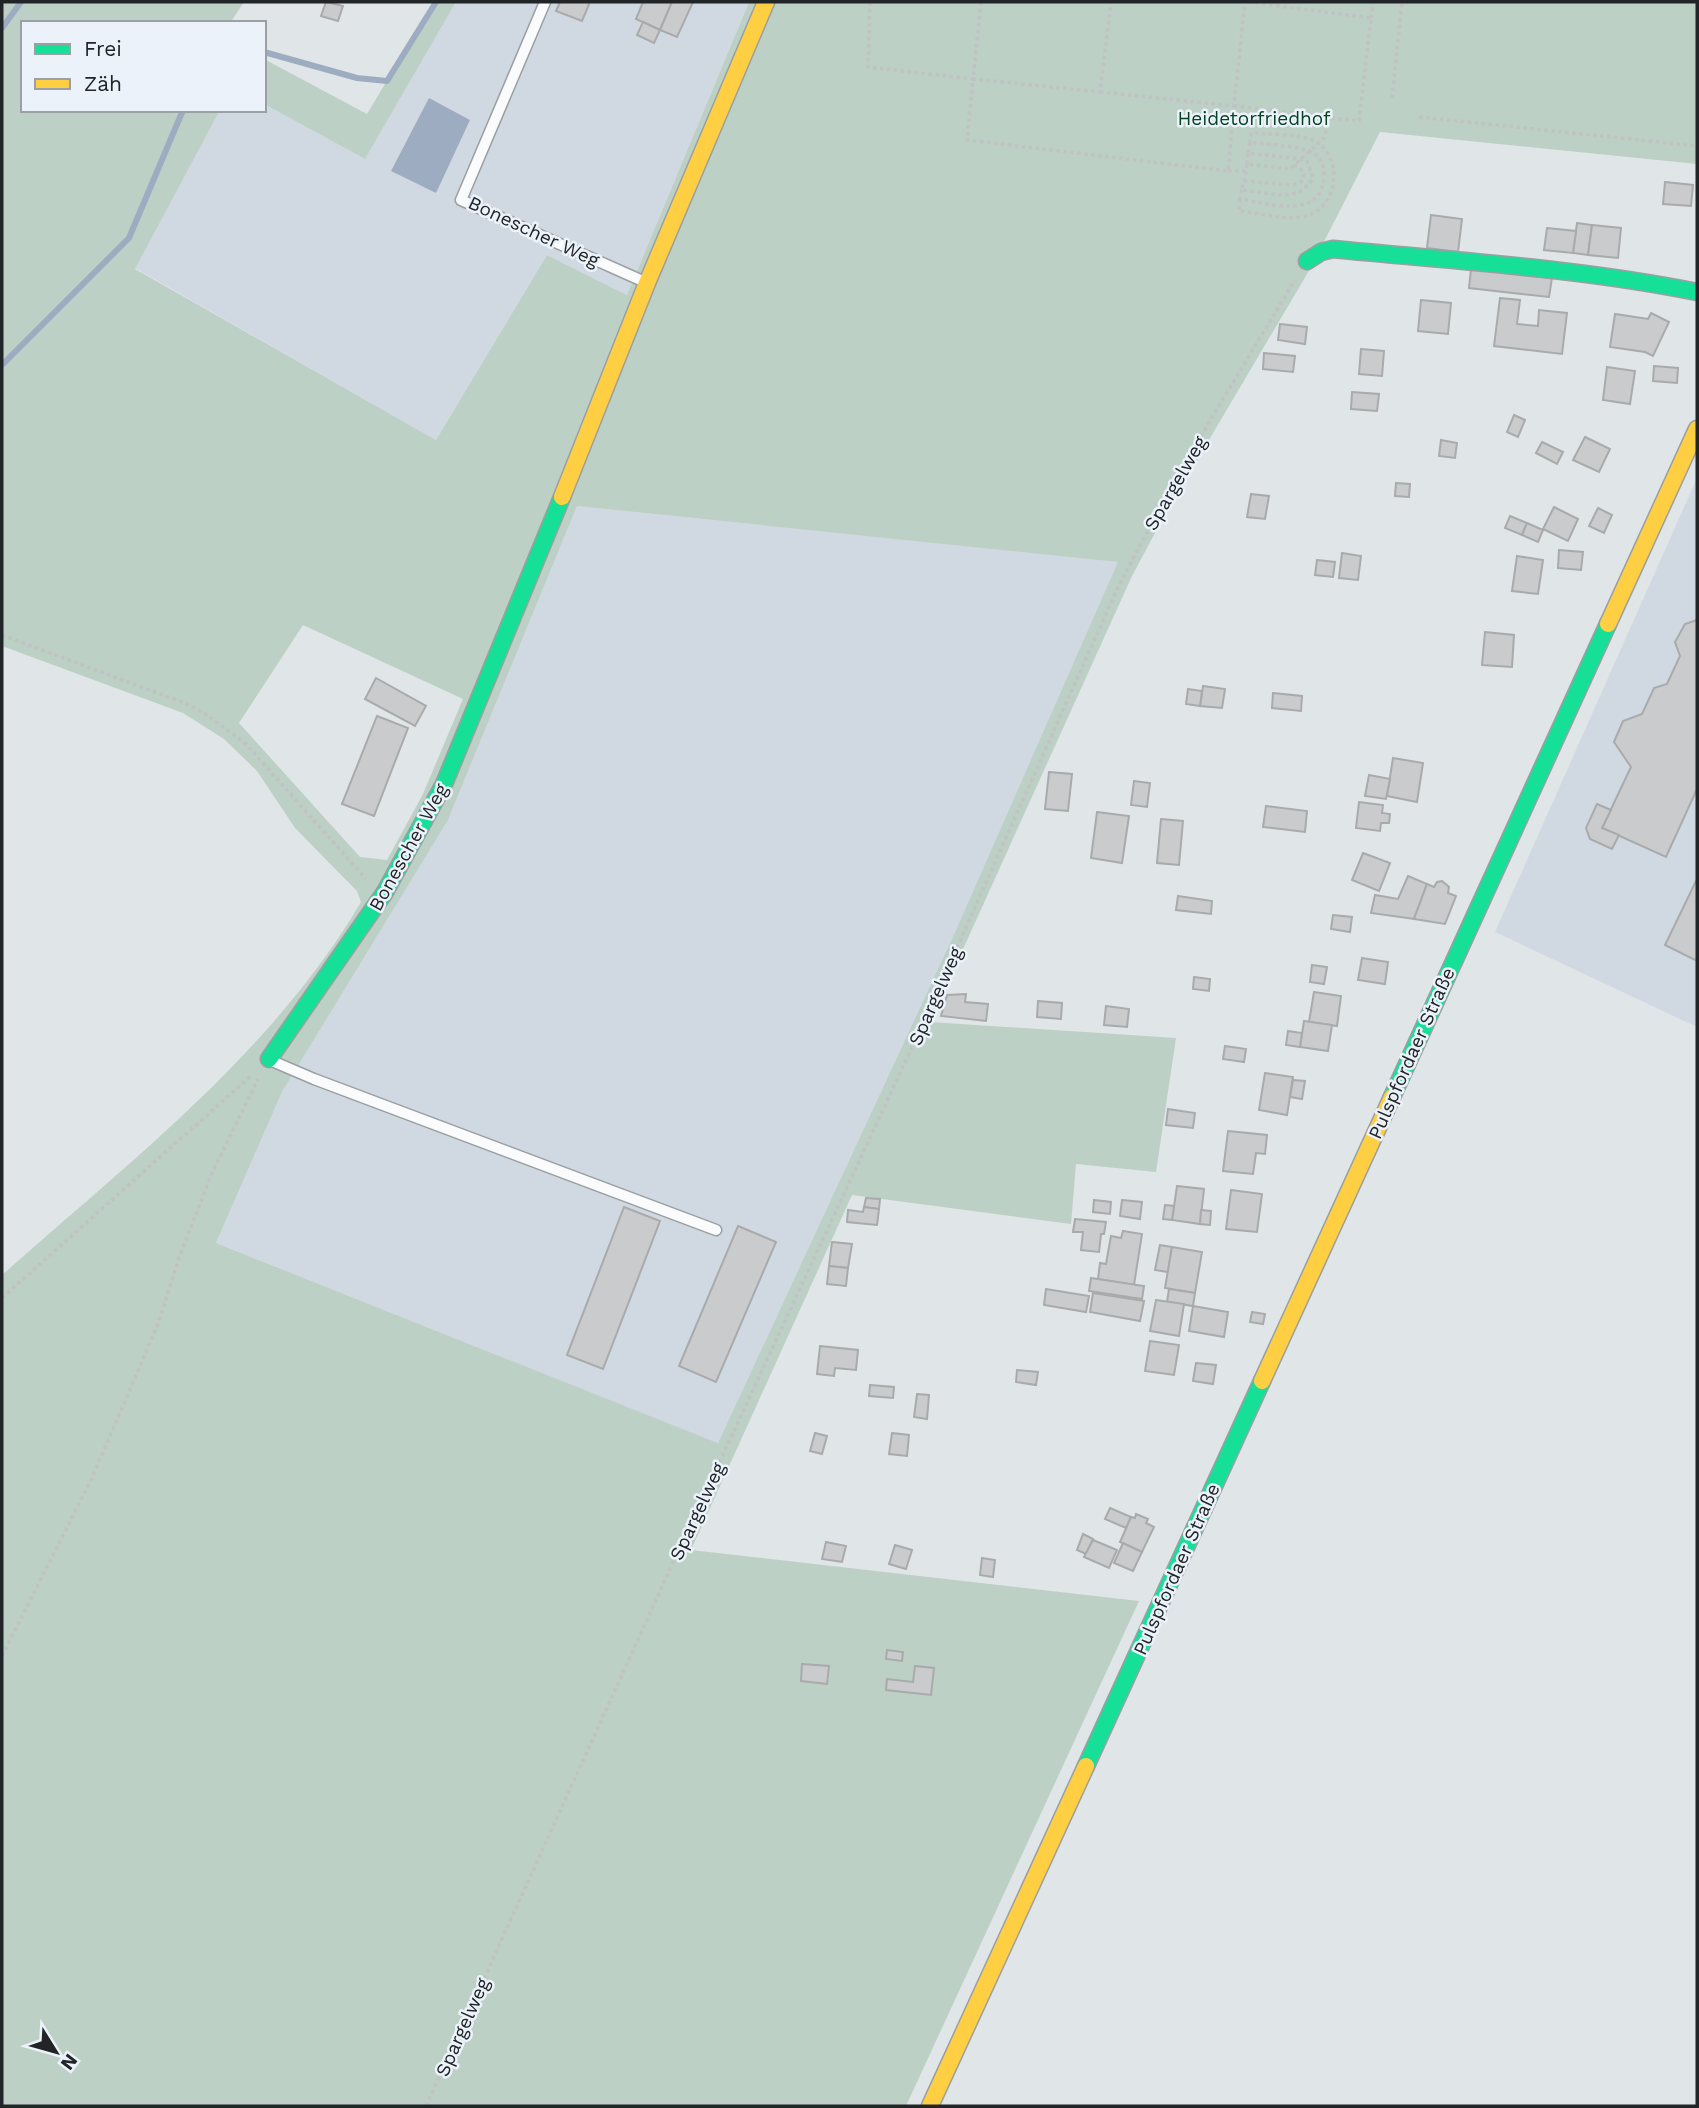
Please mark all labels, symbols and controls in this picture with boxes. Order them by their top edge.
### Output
legend [21,21,266,112]
text: Frei [84,36,122,61]
text: Zäh [84,71,122,96]
park label: Heidetorfriedhof [1177,107,1331,130]
street label: Bonescher Weg [465,191,604,272]
street label: Spargelweg [1139,431,1212,535]
street label: Bonescher Weg [364,779,453,915]
street label: Spargelweg [904,943,968,1049]
street label: Pulspfordaer Straße [1363,964,1460,1143]
street label: Spargelweg [665,1458,730,1564]
street label: Pulspfordaer Straße [1128,1480,1225,1659]
street label: Spargelweg [431,1974,495,2080]
north arrow [21,2017,91,2087]
text: N [56,2049,83,2074]

